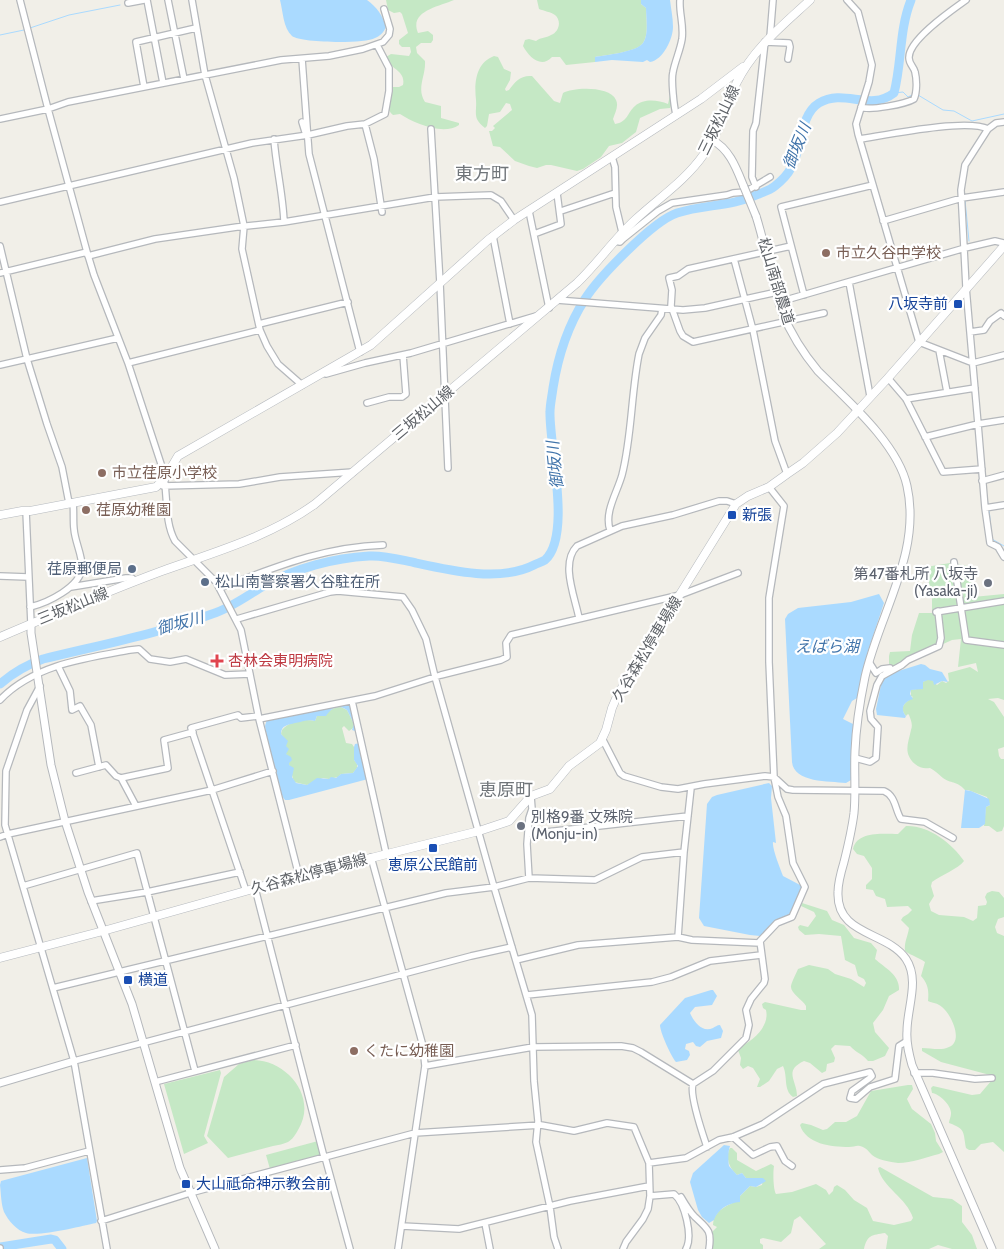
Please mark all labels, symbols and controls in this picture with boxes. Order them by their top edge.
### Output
street label: 三坂松山線 [694,82,744,158]
water label: 御坂川 [779,118,816,172]
district label: 東方町 [455,163,509,185]
street label: 松山南部農道 [754,235,798,327]
place label: 市立久谷中学校 [836,244,941,262]
marker: 市立久谷中学校 [820,247,832,259]
place label: 八坂寺前 [888,295,948,313]
marker: 八坂寺前 [952,298,964,310]
street label: 三坂松山線 [388,382,458,444]
water label: 御坂川 [543,438,567,490]
place label: 市立荏原小学校 [112,464,217,482]
marker: 市立荏原小学校 [96,467,108,479]
place label: 荏原幼稚園 [96,501,171,519]
marker: 荏原幼稚園 [80,504,92,516]
place label: 新張 [742,506,772,524]
marker: 新張 [726,509,738,521]
place label: 荏原郵便局 [47,560,122,578]
marker: 荏原郵便局 [126,563,138,575]
place label: 第47番札所 八坂寺 (Yasaka-ji) [853,565,978,600]
place label: 松山南警察署久谷駐在所 [215,573,380,591]
marker: 松山南警察署久谷駐在所 [199,576,211,588]
marker: 第47番札所 八坂寺 (Yasaka-ji) [982,577,994,589]
street label: 三坂松山線 [35,584,111,628]
street label: 久谷森松停車場線 [608,593,686,705]
water label: 御坂川 [154,607,208,638]
water label: えばら湖 [795,637,862,656]
place label: 杏林会東明病院 [228,652,333,670]
marker: 杏林会東明病院 [210,654,224,668]
district label: 恵原町 [479,779,533,801]
place label: 別格9番 文殊院 (Monju-in) [531,808,633,843]
marker: 別格9番 文殊院 (Monju-in) [515,820,527,832]
marker: 恵原公民館前 [427,842,439,854]
street label: 久谷森松停車場線 [249,850,369,898]
place label: 恵原公民館前 [388,856,478,874]
place label: 横道 [138,971,168,989]
marker: 横道 [122,974,134,986]
place label: くたに幼稚園 [364,1042,454,1060]
marker: くたに幼稚園 [348,1045,360,1057]
place label: 大山祗命神示教会前 [196,1175,331,1193]
marker: 大山祗命神示教会前 [180,1178,192,1190]

